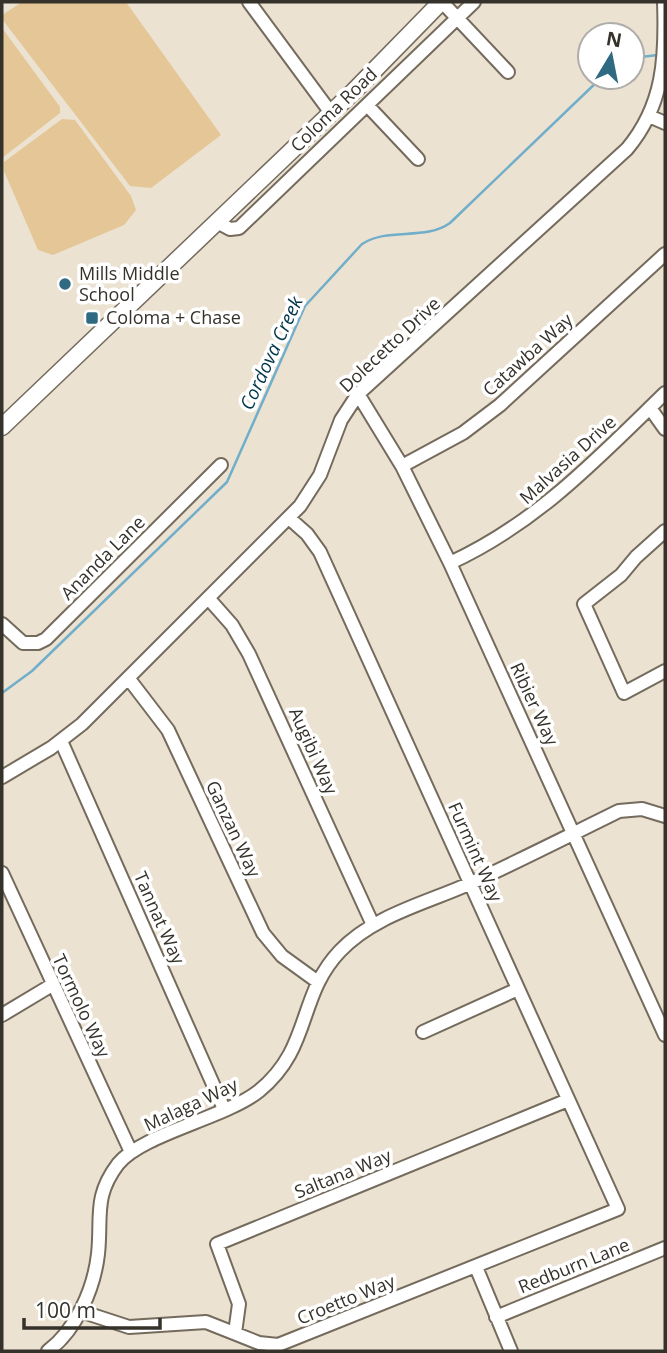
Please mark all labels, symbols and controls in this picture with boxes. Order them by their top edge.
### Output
north arrow [576,21,646,91]
text: N [604,25,624,53]
street label: Coloma Road [285,62,382,157]
place label: Mills Middle School [79,261,180,306]
marker: Mills Middle School [57,276,73,292]
water label: Cordova Creek [233,291,309,414]
street label: Dolecetto Drive [334,291,445,397]
place label: Coloma + Chase [106,305,241,329]
street label: Catawba Way [477,307,578,401]
marker: Coloma + Chase [84,310,100,326]
street label: Malvasia Drive [514,410,621,509]
street label: Ananda Lane [55,510,150,605]
street label: Ribier Way [505,658,565,750]
street label: Augibi Way [284,703,344,799]
street label: Ganzan Way [201,776,267,882]
street label: Furmint Way [443,798,509,906]
street label: Tannat Way [129,868,191,968]
street label: Tormolo Way [48,950,117,1062]
street label: Malaga Way [140,1071,242,1136]
street label: Saltana Way [291,1142,395,1203]
street label: Redburn Lane [514,1232,633,1298]
street label: Croetto Way [293,1268,399,1330]
scale bar [24,1286,161,1330]
text: 100 m [35,1296,96,1324]

